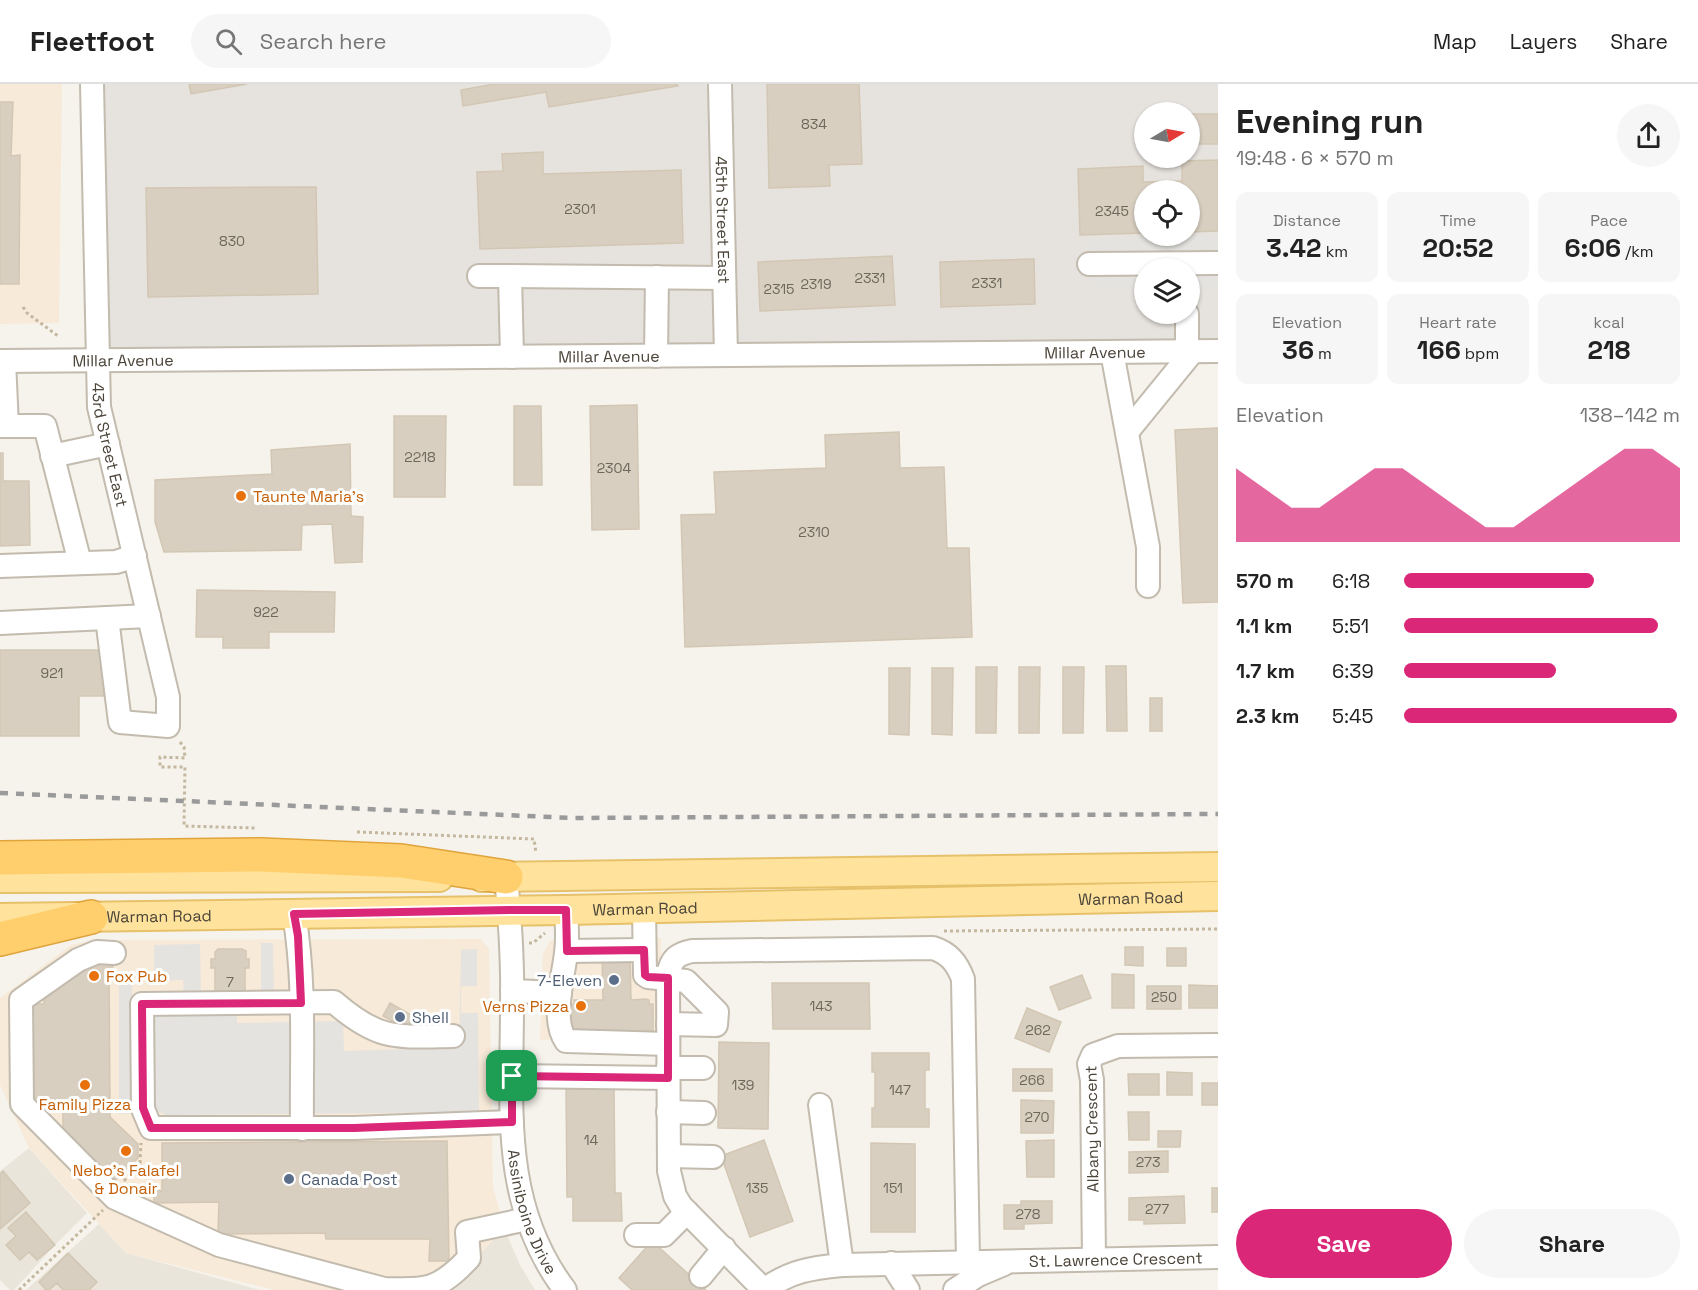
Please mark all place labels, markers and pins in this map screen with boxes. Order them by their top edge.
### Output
place label: Taunte Maria's [253,486,364,507]
marker: Taunte Maria's [234,489,248,503]
place label: Fox Pub [106,966,167,987]
marker: Fox Pub [87,969,101,983]
place label: 7-Eleven [537,970,602,991]
marker: 7-Eleven [607,973,621,987]
place label: Verns Pizza [482,996,569,1017]
marker: Verns Pizza [574,999,588,1013]
place label: Shell [412,1007,449,1028]
marker: Shell [393,1010,407,1024]
pin [486,1050,537,1101]
marker: Family Pizza [78,1078,92,1092]
place label: Family Pizza [39,1094,131,1115]
marker: Nebo's Falafel & Donair [119,1144,133,1158]
place label: Nebo's Falafel & Donair [73,1160,179,1199]
place label: Canada Post [301,1169,398,1190]
marker: Canada Post [282,1172,296,1186]

